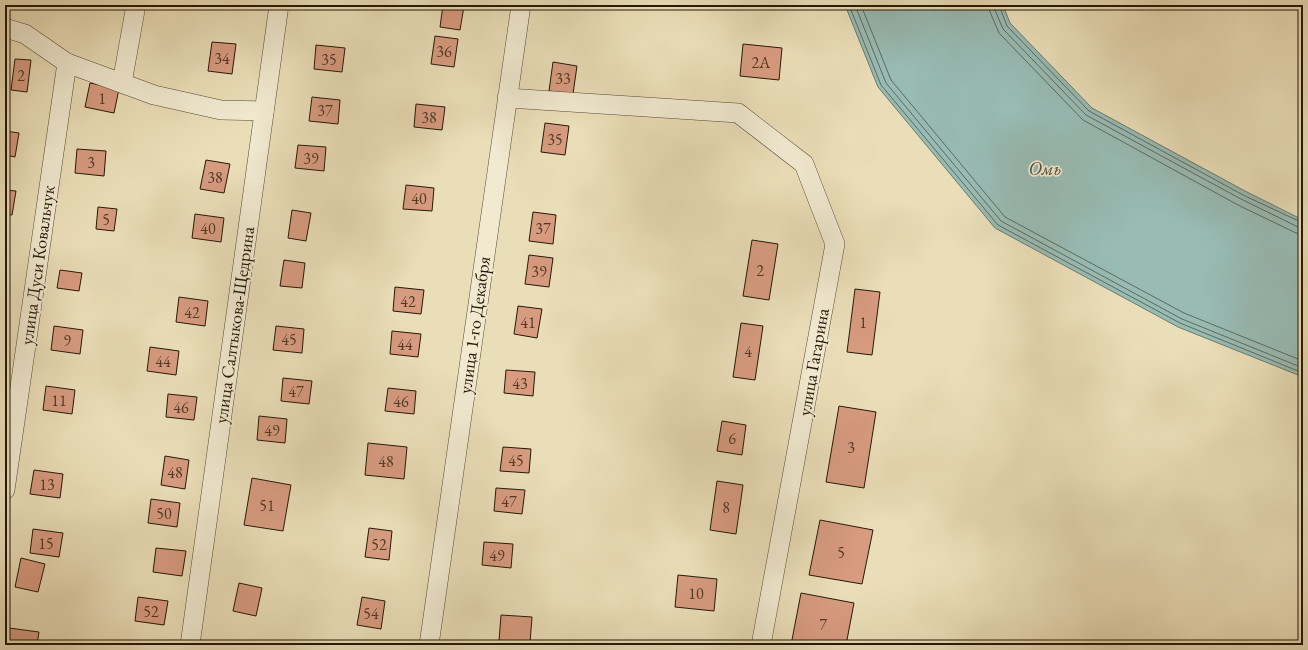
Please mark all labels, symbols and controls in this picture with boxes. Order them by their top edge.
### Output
house number: 36 [436,41,452,62]
house number: 34 [214,48,230,69]
house number: 35 [321,49,337,70]
house number: 2А [752,52,771,73]
house number: 2 [17,65,25,86]
house number: 33 [555,68,571,89]
house number: 1 [98,88,106,109]
house number: 37 [317,100,333,121]
house number: 38 [421,107,437,128]
house number: 35 [547,129,563,150]
house number: 39 [303,148,319,169]
house number: 3 [87,152,95,173]
water label: Омь [1029,156,1062,181]
house number: 38 [207,167,223,188]
street label: улица Дуси Ковальчук [14,183,60,346]
house number: 40 [411,188,427,209]
house number: 5 [102,209,110,230]
house number: 40 [200,218,216,239]
house number: 37 [535,218,551,239]
street label: улица Салтыкова-Щедрина [209,224,259,425]
street label: улица 1-го Декабря [453,255,495,395]
house number: 2 [756,260,764,281]
house number: 39 [531,261,547,282]
house number: 42 [400,291,416,312]
house number: 42 [184,302,200,323]
street label: улица Гагарина [792,305,834,418]
house number: 41 [520,312,536,333]
house number: 1 [859,312,867,333]
house number: 45 [281,329,297,350]
house number: 9 [63,330,71,351]
house number: 44 [397,334,413,355]
house number: 4 [744,341,752,362]
house number: 44 [155,351,171,372]
house number: 43 [512,373,528,394]
house number: 47 [288,381,304,402]
house number: 11 [51,390,67,411]
house number: 46 [393,391,409,412]
house number: 46 [173,397,189,418]
house number: 49 [264,420,280,441]
house number: 6 [728,428,736,449]
house number: 3 [847,437,855,458]
house number: 45 [508,450,524,471]
house number: 48 [378,451,394,472]
house number: 48 [167,462,183,483]
house number: 13 [39,474,55,495]
house number: 47 [501,491,517,512]
house number: 51 [259,495,275,516]
house number: 8 [722,497,730,518]
house number: 50 [156,503,172,524]
house number: 15 [38,533,54,554]
house number: 52 [371,534,387,555]
house number: 5 [837,542,845,563]
house number: 49 [489,545,505,566]
house number: 10 [688,583,704,604]
house number: 52 [143,601,159,622]
house number: 54 [363,603,379,624]
house number: 7 [819,614,827,635]

